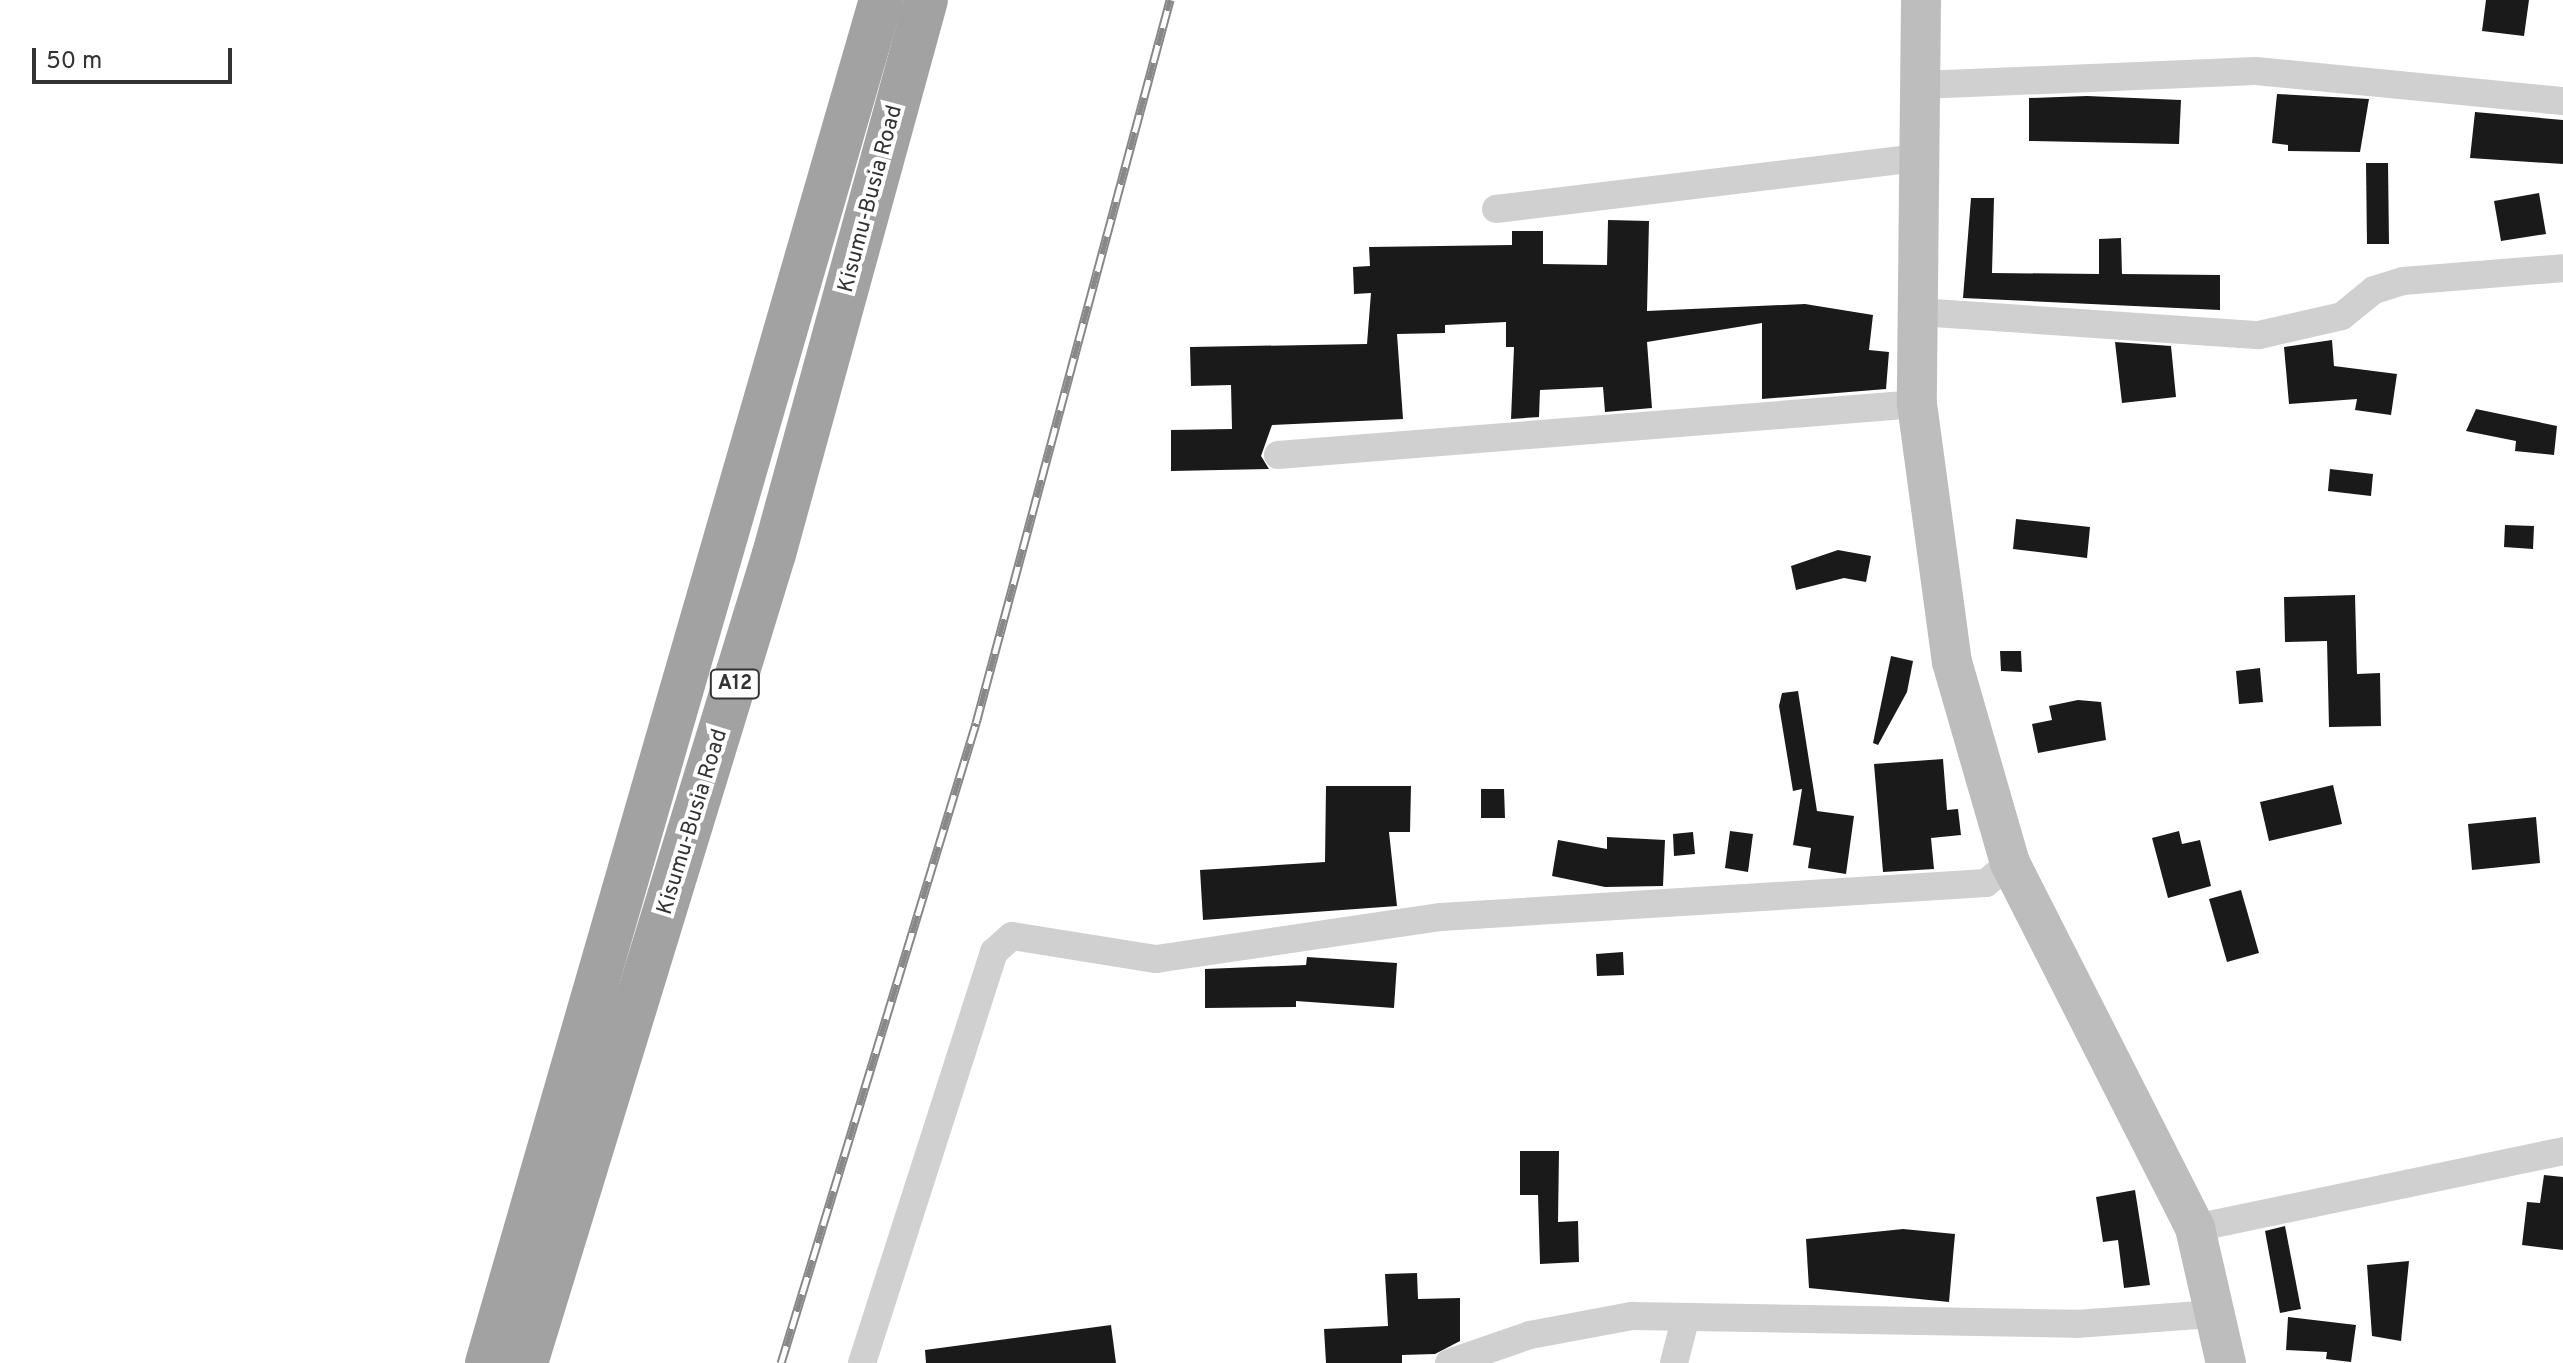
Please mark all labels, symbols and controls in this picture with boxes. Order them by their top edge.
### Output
scale bar [36,32,236,82]
text: 50 m [46,47,102,77]
street label: Kisumu-Busia Road [833,103,909,295]
road number: A12 [709,668,761,700]
street label: Kisumu-Busia Road [652,726,734,918]

